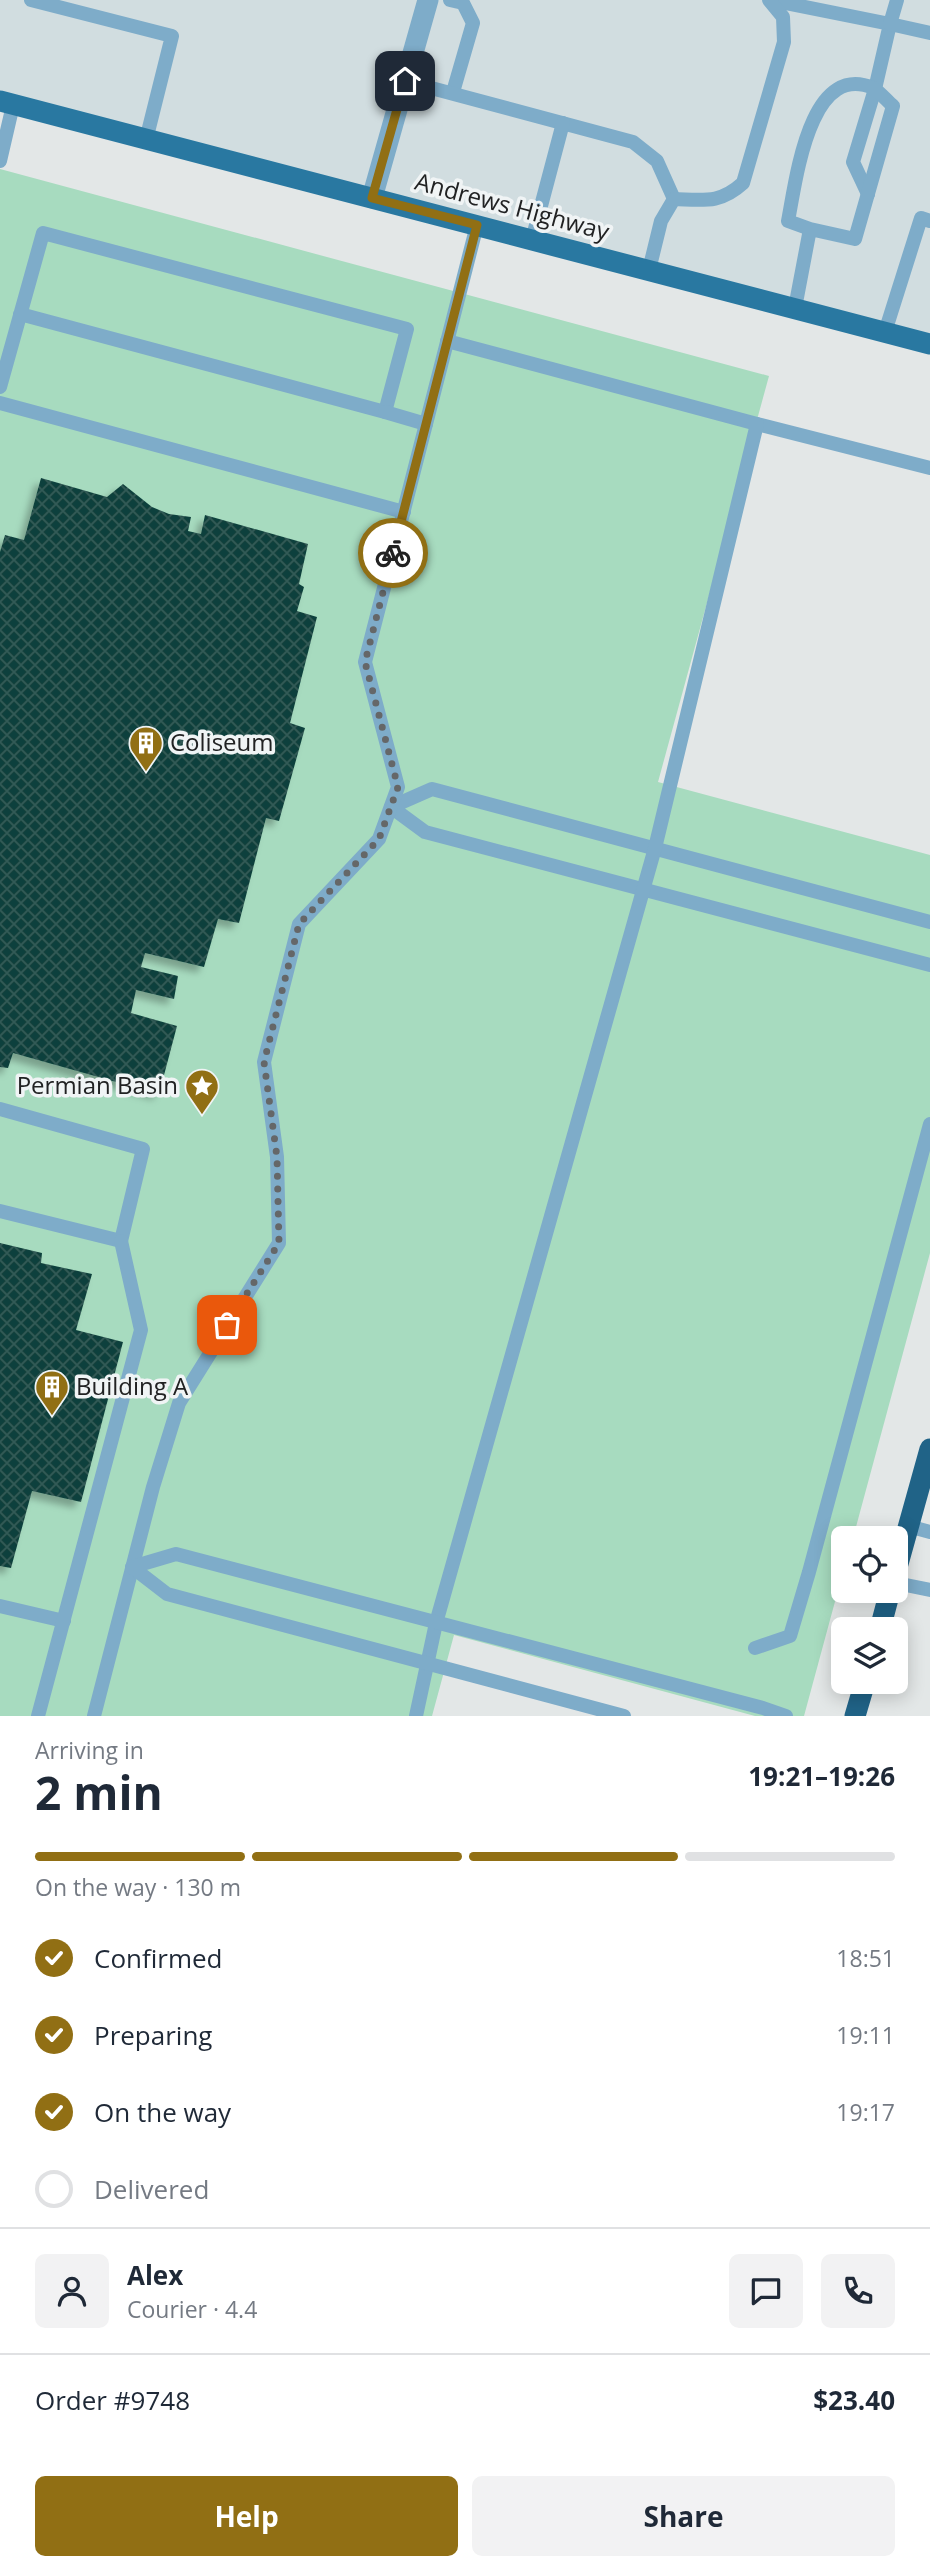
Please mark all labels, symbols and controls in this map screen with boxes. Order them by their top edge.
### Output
pin [375,51,435,111]
icon: home [386,62,424,100]
street label: Andrews Highway [412,164,614,248]
courier [358,518,428,588]
icon: bike [374,534,412,572]
building icon: Coliseum [127,724,165,773]
place label: Coliseum [170,725,274,758]
place icon: Permian Basin [183,1067,221,1116]
place label: Permian Basin [17,1068,178,1101]
pin [197,1295,257,1355]
icon: bag [208,1306,246,1344]
building icon: Building A [33,1368,71,1417]
place label: Building A [76,1369,189,1402]
map controls [831,1526,908,1694]
button: locate [831,1526,908,1603]
button: layers [831,1617,908,1694]
text: Arriving in [35,1734,144,1766]
text: 19:21–19:26 [748,1758,895,1794]
text: 2 min [35,1761,163,1823]
text: On the way · 130 m [35,1871,241,1903]
icon: check [35,1939,73,1977]
text: Confirmed [94,1940,222,1976]
text: 18:51 [836,1942,895,1974]
icon: check [35,2016,73,2054]
text: Preparing [94,2017,212,2053]
text: 19:11 [836,2019,895,2051]
icon: check [35,2093,73,2131]
text: On the way [94,2094,231,2130]
text: 19:17 [836,2096,895,2128]
text: Delivered [94,2171,209,2207]
button: person [35,2254,109,2328]
button: chat [729,2254,803,2328]
button: phone [821,2254,895,2328]
text: Alex [127,2257,183,2293]
text: Courier · 4.4 [127,2293,257,2325]
text: Order #9748 [35,2382,190,2418]
text: $23.40 [813,2382,895,2418]
button: Help [35,2476,458,2556]
button: Share [472,2476,895,2556]

